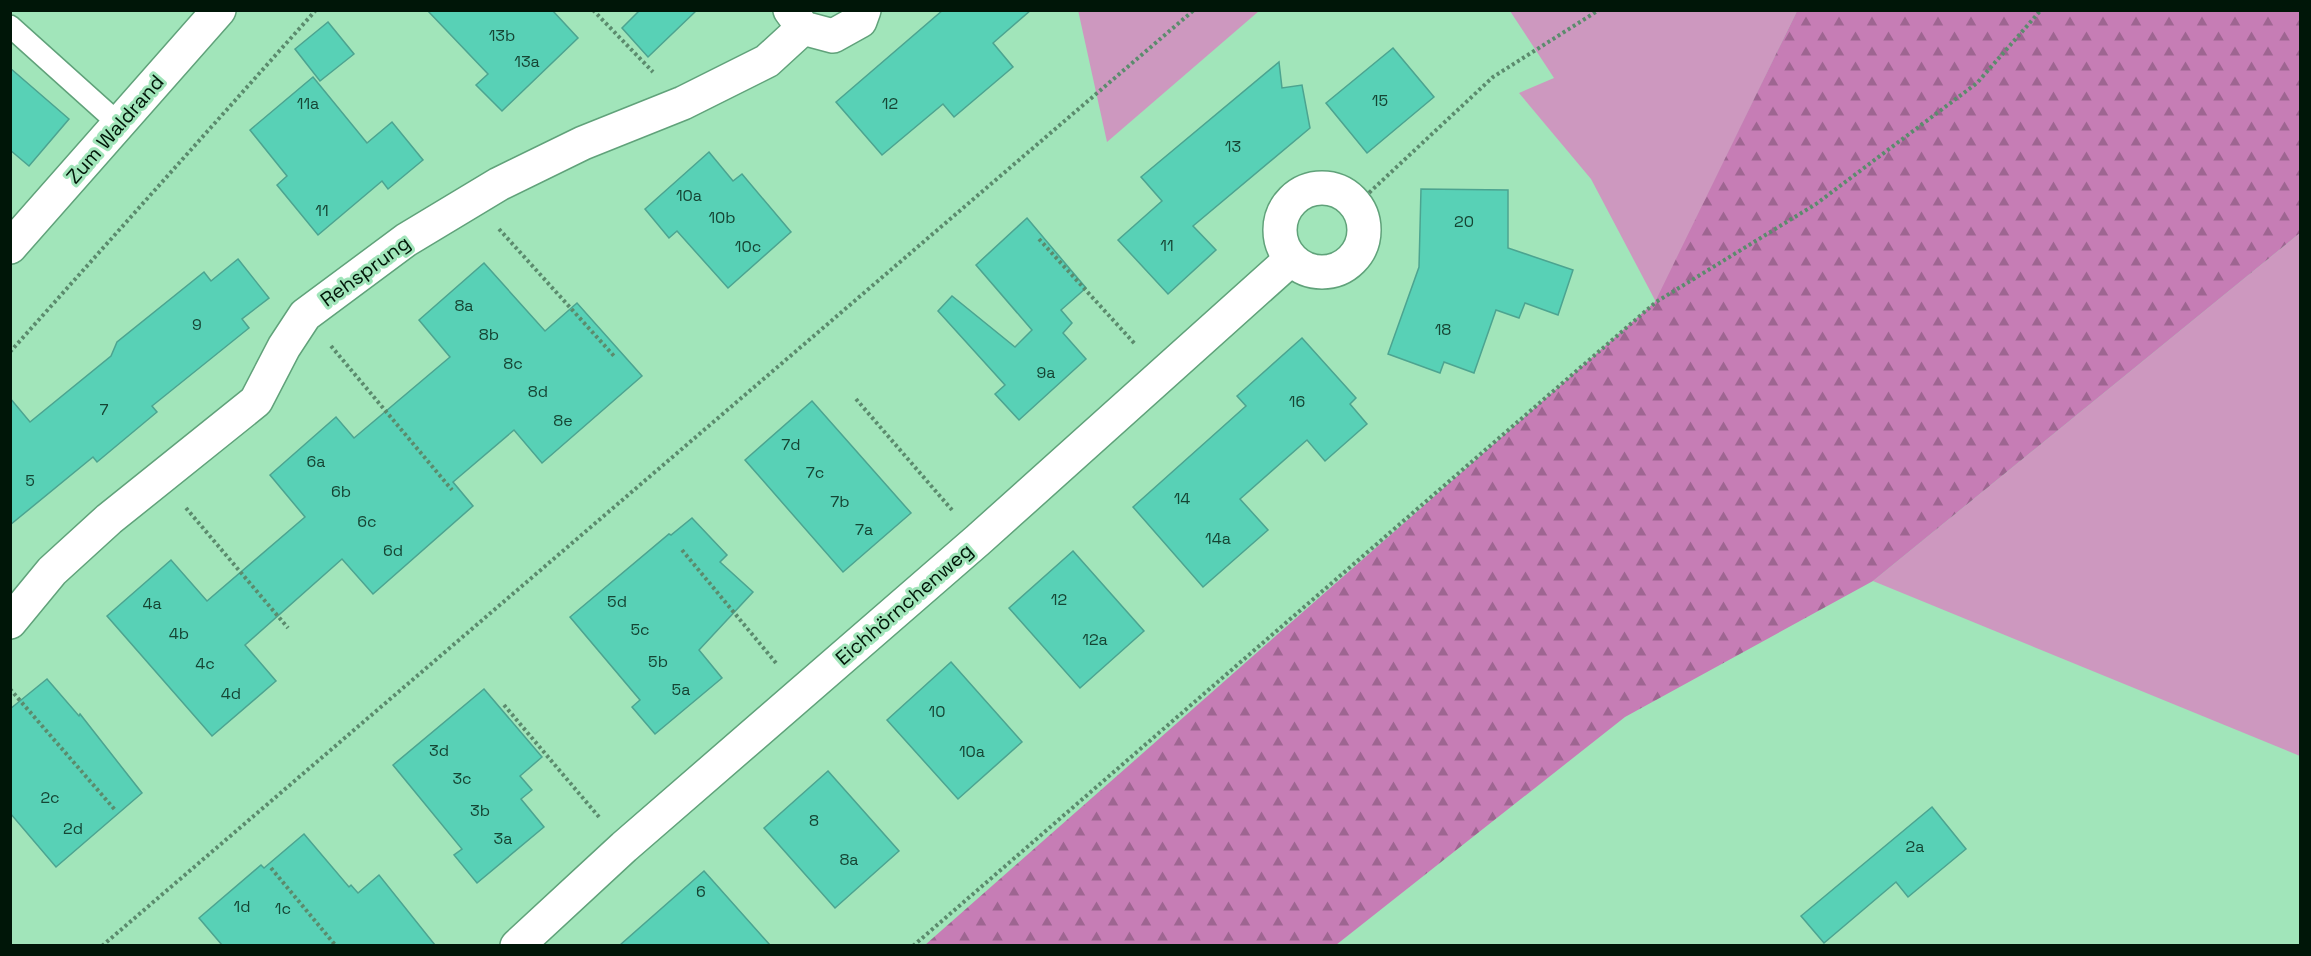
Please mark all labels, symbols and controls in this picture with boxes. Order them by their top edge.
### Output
house number: 13b [489,25,515,46]
house number: 13a [514,51,540,72]
street label: Zum Waldrand [60,69,170,189]
house number: 15 [1372,90,1388,111]
house number: 11a [297,93,319,114]
house number: 12 [882,93,898,114]
house number: 13 [1225,136,1241,157]
house number: 10a [676,185,702,206]
house number: 11 [315,200,329,221]
house number: 10b [708,207,736,228]
house number: 20 [1454,211,1474,232]
street label: Rehsprung [315,230,415,312]
house number: 11 [1160,235,1174,256]
house number: 10c [735,236,761,257]
house number: 8a [454,295,474,316]
house number: 9 [192,314,202,335]
house number: 18 [1435,319,1451,340]
house number: 8b [479,324,499,345]
house number: 8c [503,353,523,374]
house number: 9a [1037,362,1056,383]
house number: 8d [528,381,548,402]
house number: 16 [1289,391,1305,412]
house number: 7 [99,399,109,420]
house number: 8e [553,410,573,431]
house number: 7d [781,434,801,455]
house number: 6a [307,451,326,472]
house number: 7c [806,462,824,483]
house number: 5 [25,470,35,491]
house number: 6b [331,481,351,502]
house number: 14 [1174,488,1190,509]
house number: 7b [830,491,850,512]
house number: 6c [357,511,377,532]
house number: 7a [855,519,873,540]
house number: 14a [1205,528,1231,549]
street label: Eichhörnchenweg [830,537,978,671]
house number: 6d [383,540,403,561]
house number: 12 [1051,589,1067,610]
house number: 5d [607,591,627,612]
house number: 4a [142,593,162,614]
house number: 5c [630,619,650,640]
house number: 4b [169,623,189,644]
house number: 12a [1082,629,1108,650]
house number: 5b [648,651,668,672]
house number: 4c [195,653,215,674]
house number: 5a [672,679,690,700]
house number: 4d [221,683,241,704]
house number: 10 [929,701,945,722]
house number: 3d [429,740,449,761]
house number: 10a [959,741,985,762]
house number: 3c [452,768,472,789]
house number: 2c [40,787,60,808]
house number: 3b [470,800,490,821]
house number: 8 [809,810,819,831]
house number: 2d [63,818,83,839]
house number: 3a [494,828,512,849]
house number: 2a [1906,836,1924,857]
house number: 8a [839,849,859,870]
house number: 6 [696,881,706,902]
house number: 1d [234,896,251,917]
house number: 1c [275,898,291,919]

